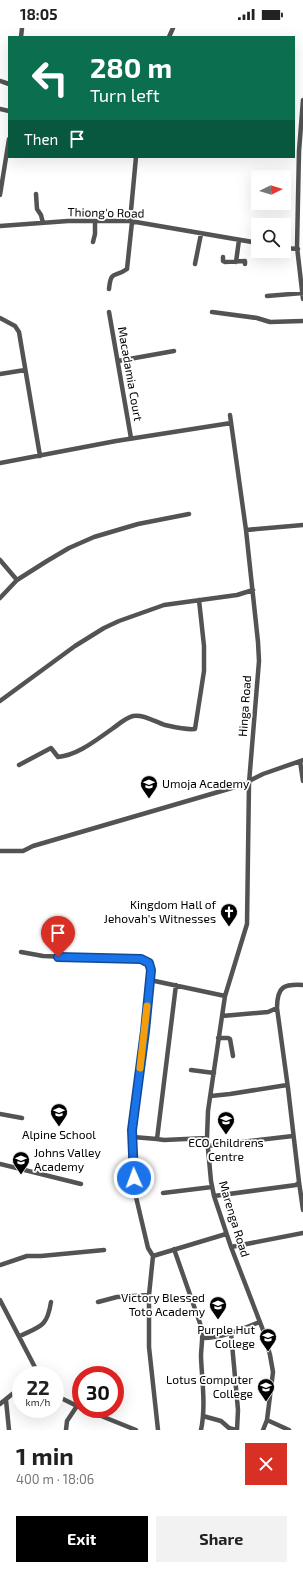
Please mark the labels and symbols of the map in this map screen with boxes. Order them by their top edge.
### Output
north arrow [251,170,291,210]
street label: Thiong'o Road [67,204,145,220]
street label: Macadamia Court [116,326,146,423]
street label: Hinga Road [235,675,253,737]
school or university icon: Umoja Academy [139,774,159,799]
place label: Umoja Academy [162,776,250,791]
place label: Kingdom Hall of Jehovah's Witnesses [104,897,216,925]
church icon: Kingdom Hall of Jehovah's Witnesses [219,902,239,927]
pin [41,916,75,957]
school or university icon: Alpine School [49,1102,69,1127]
school or university icon: ECO Childrens Centre [216,1110,236,1135]
place label: Alpine School [22,1127,96,1141]
place label: ECO Childrens Centre [188,1135,264,1163]
place label: Johns Valley Academy [34,1145,101,1173]
school or university icon: Johns Valley Academy [11,1150,31,1175]
position arrow [113,1157,155,1199]
street label: Marenga Road [217,1179,253,1258]
place label: Victory Blessed Toto Academy [121,1290,206,1318]
school or university icon: Victory Blessed Toto Academy [208,1295,228,1320]
place label: Purple Hut College [197,1322,255,1350]
school or university icon: Purple Hut College [258,1327,278,1352]
speed limit sign: 30 [72,1366,124,1418]
place label: Lotus Computer College [166,1372,253,1400]
school or university icon: Lotus Computer College [256,1377,276,1402]

